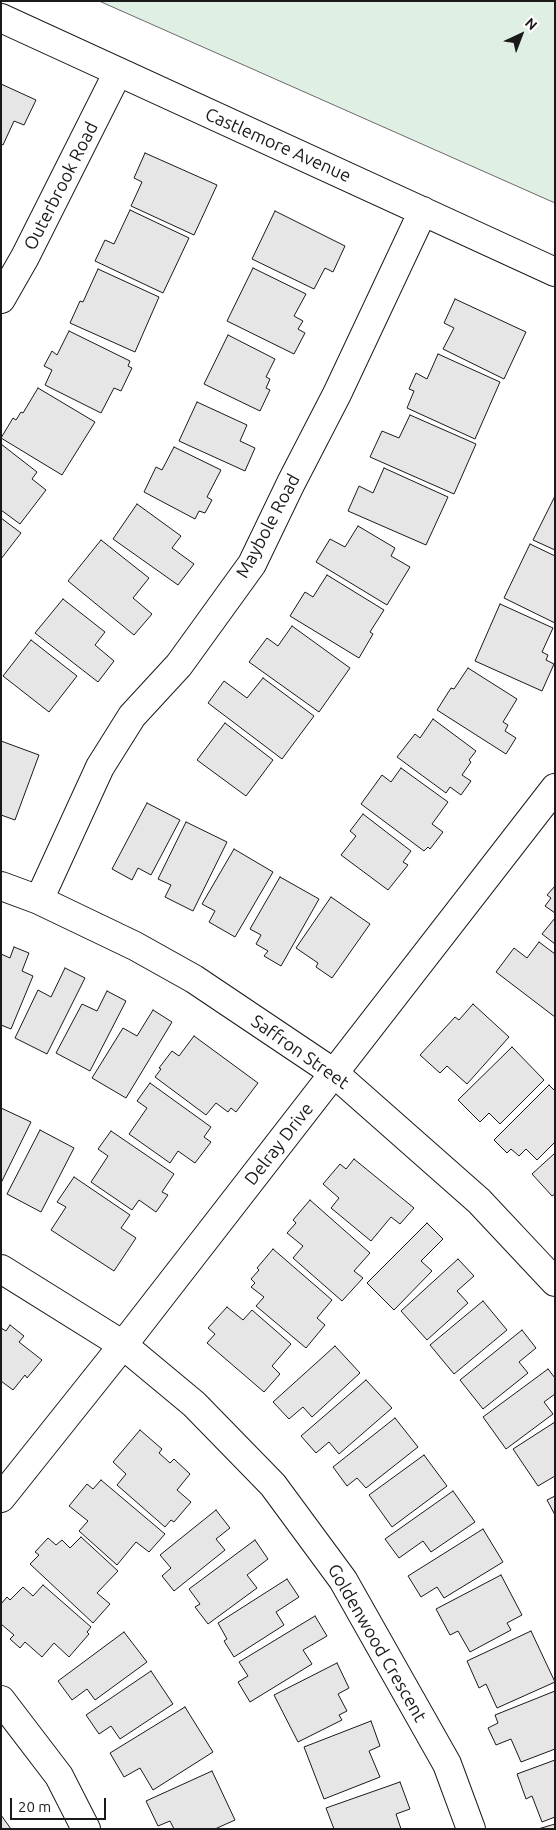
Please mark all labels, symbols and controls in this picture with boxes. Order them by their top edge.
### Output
north arrow [496,10,546,60]
text: N [522,15,541,33]
street label: Castlemore Avenue [202,103,354,187]
street label: Outerbrook Road [19,118,103,254]
street label: Maybole Road [231,470,305,582]
street label: Saffron Street [247,1010,353,1094]
street label: Delray Drive [240,1098,318,1190]
street label: Goldenwood Crescent [323,1560,431,1726]
scale bar [12,1788,109,1820]
text: 20 m [18,1798,51,1815]

